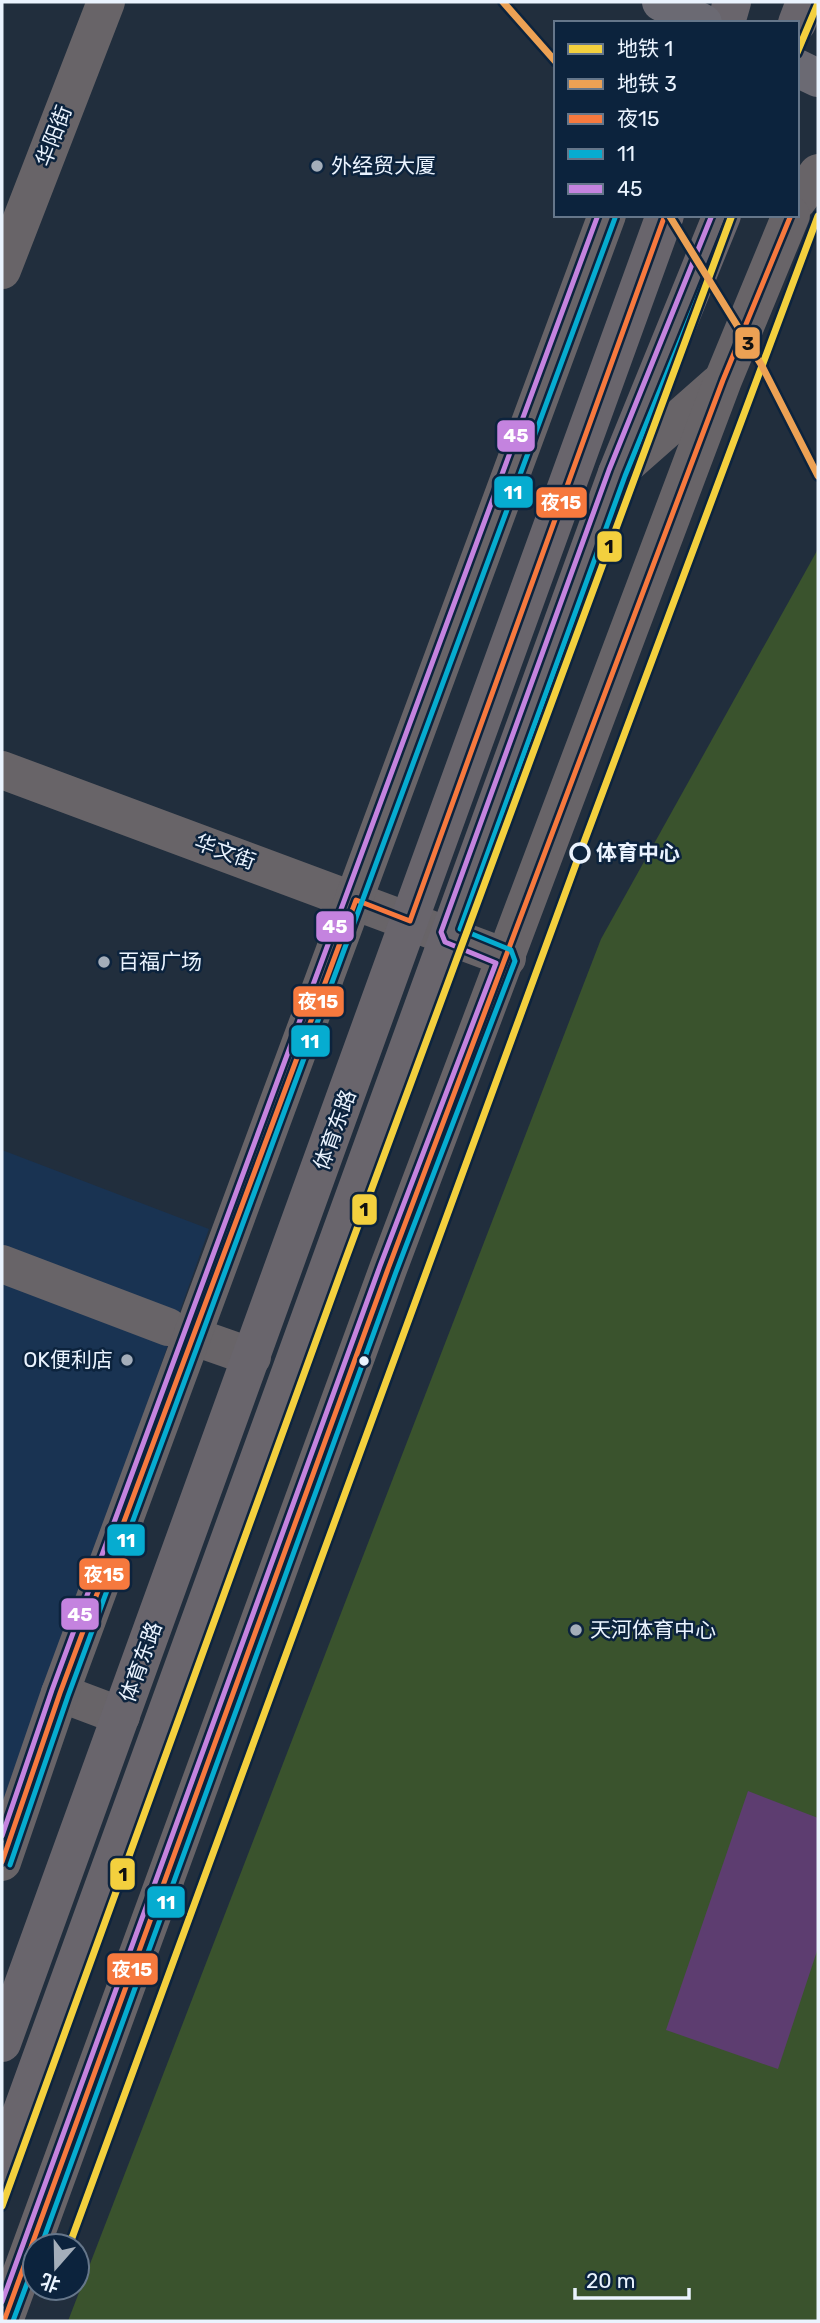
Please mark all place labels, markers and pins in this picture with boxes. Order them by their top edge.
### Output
place label: 外经贸大厦 [331,153,436,178]
marker: 外经贸大厦 [309,158,325,174]
place label: 体育中心 [596,840,680,865]
marker: 体育中心 [570,843,590,863]
place label: 百福广场 [118,949,202,974]
marker: 百福广场 [96,954,112,970]
place label: OK便利店 [23,1347,113,1372]
marker: OK便利店 [119,1352,135,1368]
unlabelled marker [357,1354,371,1368]
place label: 天河体育中心 [590,1617,716,1642]
marker: 天河体育中心 [568,1622,584,1638]

